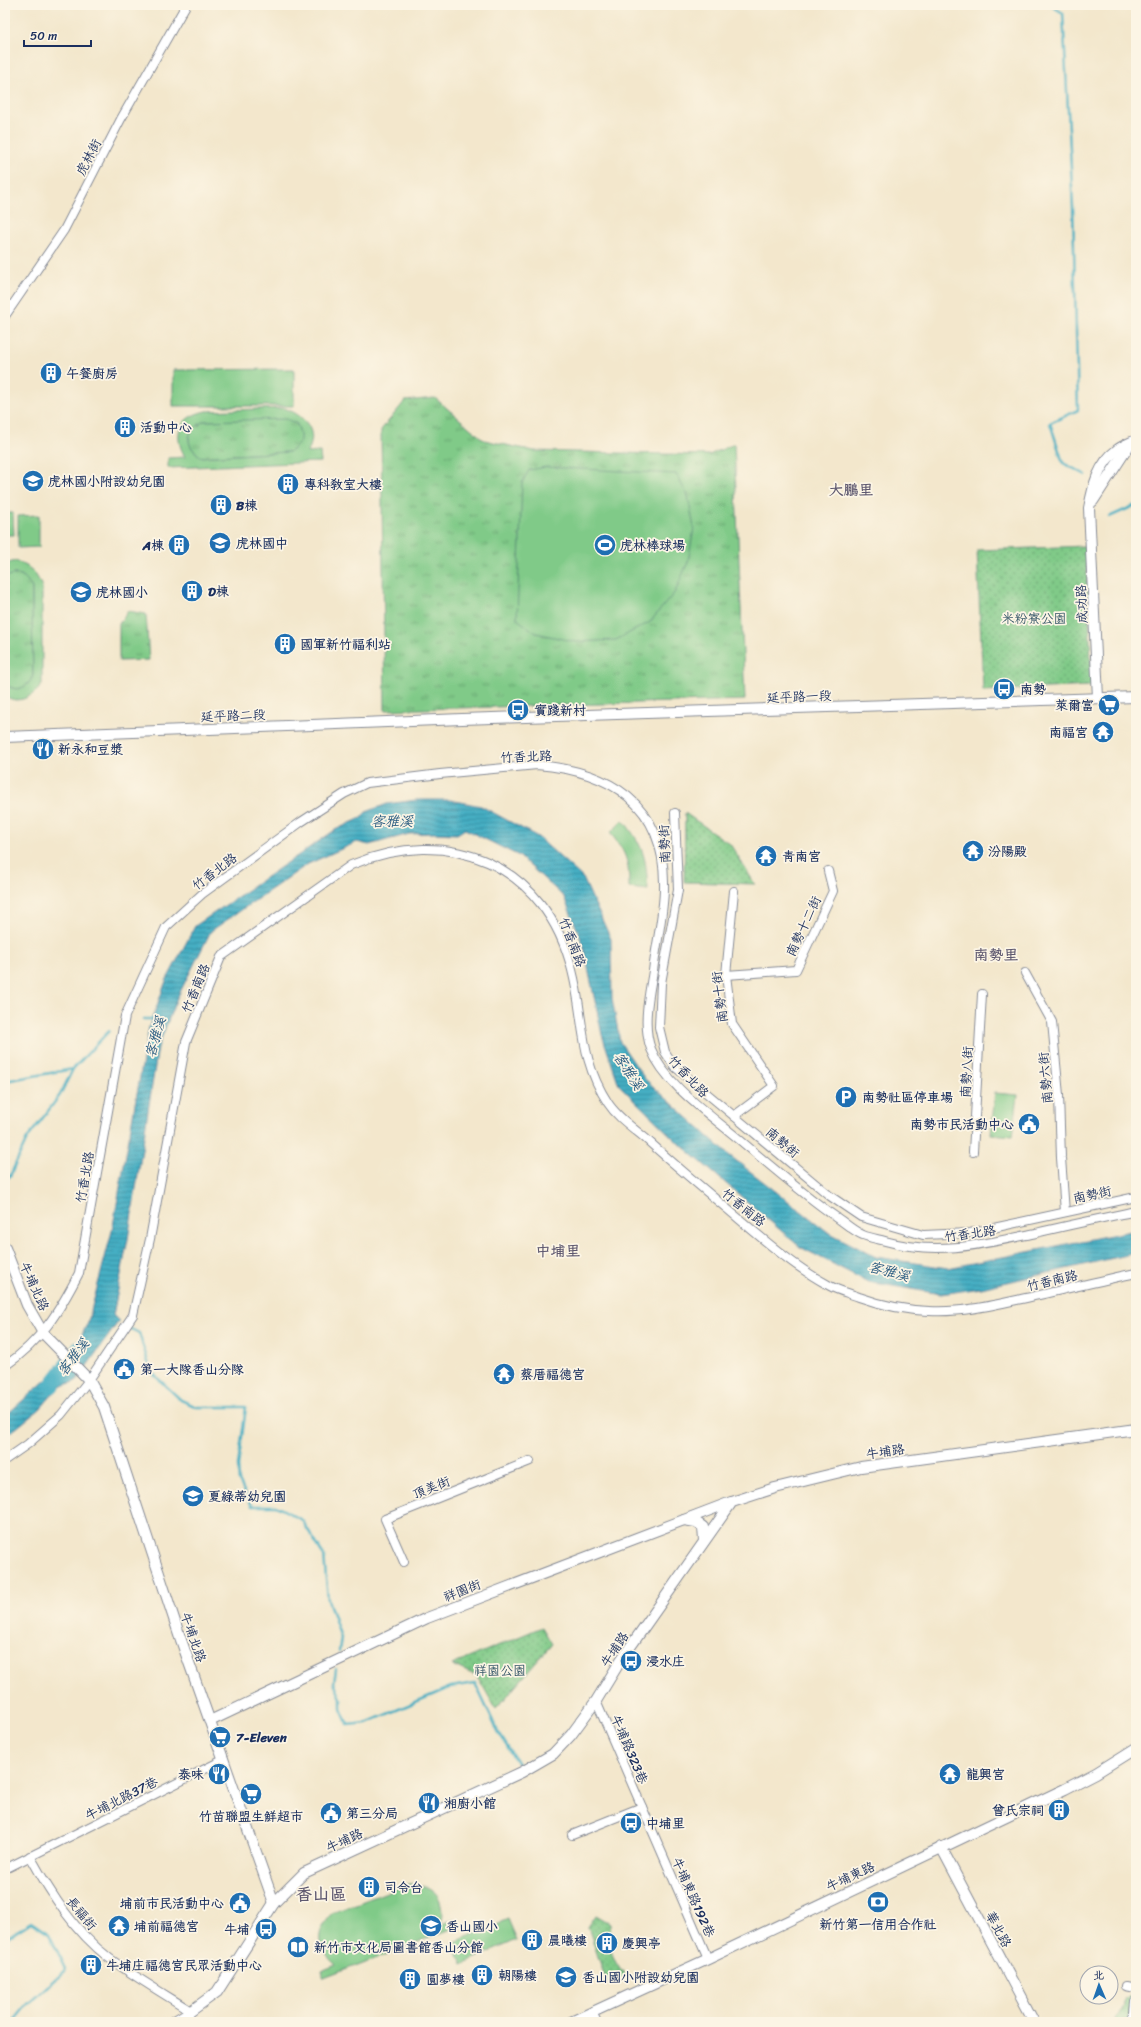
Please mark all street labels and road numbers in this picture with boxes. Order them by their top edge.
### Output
street label: 虎林街 [69,135,108,180]
street label: 成功路 [1069,584,1094,624]
street label: 延平路一段 [766,684,832,709]
street label: 延平路二段 [200,703,266,728]
street label: 竹香北路 [500,744,552,769]
street label: 南勢街 [652,824,677,864]
street label: 竹香北路 [187,847,242,896]
street label: 南勢十二街 [779,892,828,961]
street label: 竹香南路 [552,914,593,971]
street label: 竹香南路 [175,960,216,1017]
street label: 南勢十街 [705,970,734,1024]
street label: 南勢八街 [954,1045,979,1099]
street label: 竹香北路 [662,1049,715,1103]
street label: 南勢六街 [1032,1051,1059,1105]
street label: 南勢街 [760,1121,805,1164]
street label: 竹香北路 [69,1149,100,1205]
street label: 南勢街 [1071,1179,1114,1210]
street label: 竹香南路 [716,1182,771,1233]
street label: 竹香北路 [943,1218,997,1249]
street label: 牛埔北路 [13,1258,56,1315]
street label: 竹香南路 [1024,1263,1080,1298]
street label: 牛埔路 [864,1437,906,1466]
street label: 頂美街 [409,1469,454,1505]
street label: 祥園街 [440,1573,485,1608]
street label: 牛埔北路 [174,1609,213,1665]
street label: 牛埔路 [594,1627,635,1672]
street label: 牛埔路323巷 [605,1711,655,1788]
street label: 牛埔北路37巷 [81,1770,162,1827]
street label: 牛埔路 [322,1822,367,1859]
street label: 牛埔東路192巷 [666,1853,722,1941]
street label: 牛埔東路 [822,1855,879,1898]
street label: 長福街 [60,1891,103,1936]
street label: 華北路 [979,1907,1018,1952]

